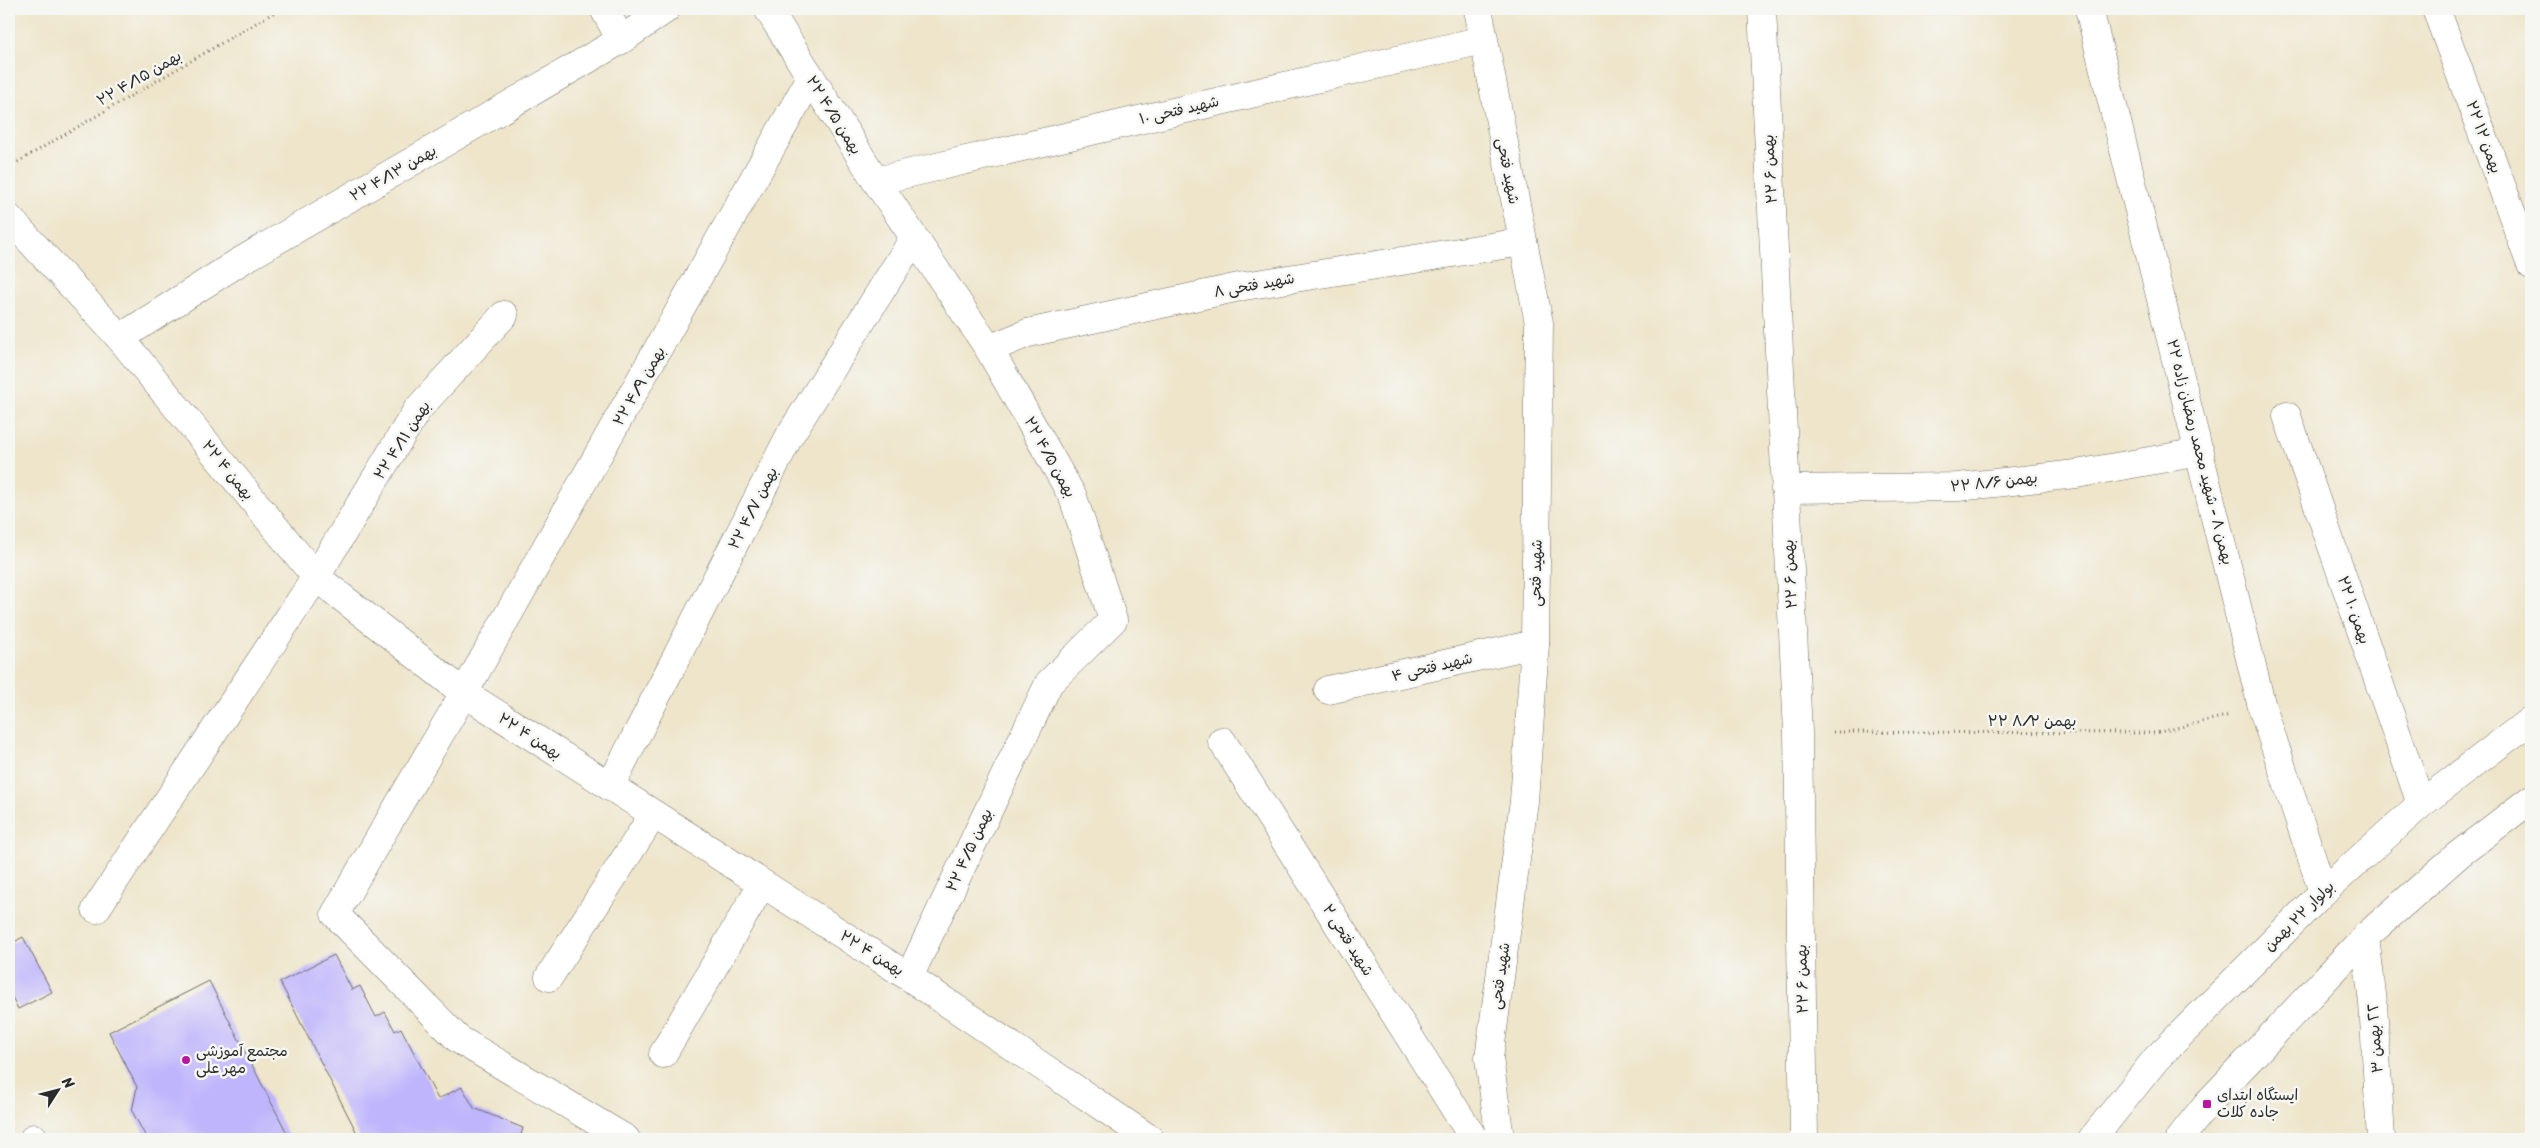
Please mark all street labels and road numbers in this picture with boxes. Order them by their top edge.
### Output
street label: ۲۲ بهمن ۴/۱۵ [91,43,187,113]
street label: ۲۲ بهمن ۴/۵ [799,70,869,160]
street label: شهید فتحی ۱۰ [1136,88,1222,132]
street label: ۲۲ بهمن ۱۲ [2459,97,2509,177]
street label: ۲۲ بهمن ۶ [1755,134,1785,204]
street label: شهید فتحی [1489,135,1527,207]
street label: ۲۲ بهمن ۴/۱۳ [345,138,441,208]
street label: شهید فتحی ۸ [1211,265,1297,305]
street label: ۲۲ بهمن ۸ - شهید محمد رمضان زاده [2159,336,2241,568]
street label: ۲۲ بهمن ۴/۹ [606,341,672,431]
street label: ۲۲ بهمن ۴/۱۱ [367,395,437,485]
street label: ۲۲ بهمن ۴/۵ [1017,412,1083,502]
street label: ۲۲ بهمن ۴ [195,434,261,506]
street label: ۲۲ بهمن ۴/۷ [721,462,785,554]
street label: ۲۲ بهمن ۸/۶ [1949,465,2039,499]
street label: شهید فتحی [1522,539,1550,607]
street label: ۲۲ بهمن ۶ [1775,539,1805,609]
street label: ۲۲ بهمن ۱۰ [2330,572,2378,648]
street label: شهید فتحی ۴ [1389,645,1475,689]
street label: ۲۲ بهمن ۴ [493,706,567,766]
street label: ۲۲ بهمن ۸/۲ [1988,708,2076,734]
street label: ۲۲ بهمن ۴/۵ [938,804,1000,896]
street label: بولوار ۲۲ بهمن [2257,874,2341,958]
street label: شهید فتحی ۲ [1315,899,1381,981]
street label: ۲۲ بهمن ۴ [835,923,909,983]
street label: شهید فتحی [1482,941,1518,1011]
street label: ۲۲ بهمن ۶ [1788,944,1816,1014]
street label: ٢٢ بهمن ۳ [2360,1002,2390,1074]

